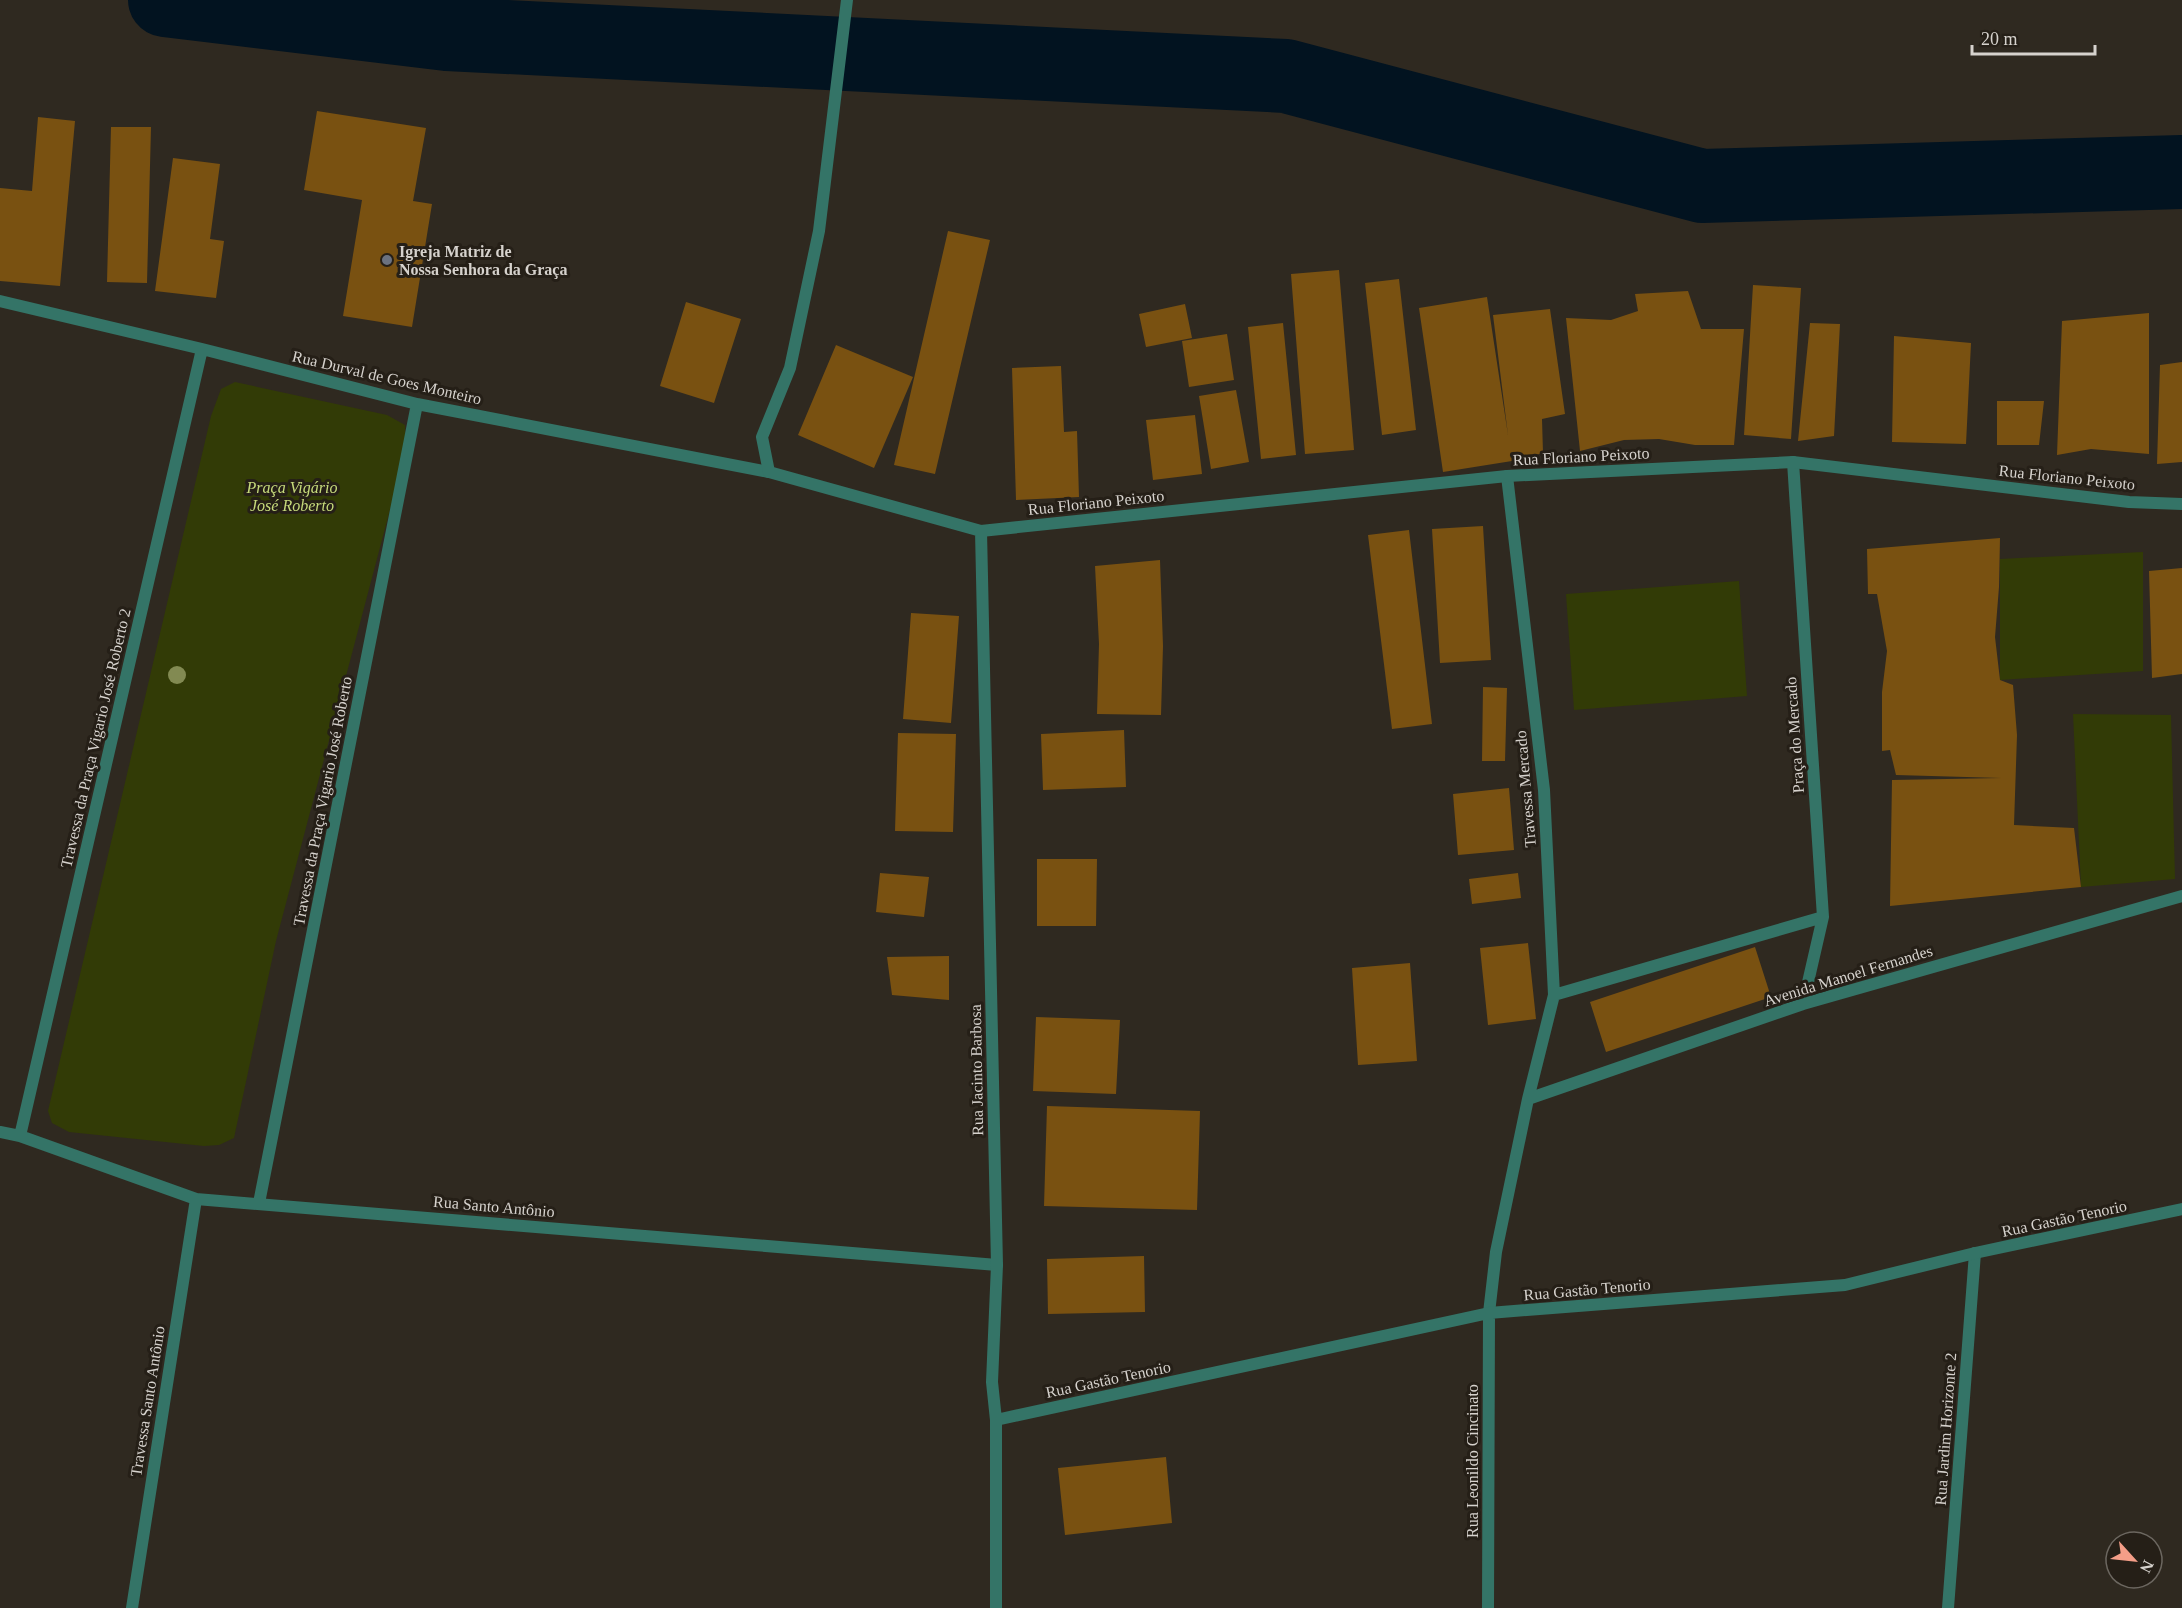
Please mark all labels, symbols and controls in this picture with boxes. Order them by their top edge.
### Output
scale bar [1972,18,2095,56]
text: 20 m [1981,29,2018,49]
place label: Igreja Matriz de Nossa Senhora da Graça [399,243,567,279]
marker: Igreja Matriz de Nossa Senhora da Graça [380,253,394,267]
street label: Rua Durval de Goes Monteiro [291,347,483,408]
street label: Rua Floriano Peixoto [1512,444,1650,469]
street label: Rua Floriano Peixoto [1998,462,2136,493]
park label: Praça Vigário José Roberto [246,479,337,514]
street label: Rua Floriano Peixoto [1027,487,1165,518]
street label: Travessa da Praça Vigario José Roberto 2 [57,607,135,870]
street label: Travessa da Praça Vigario José Roberto [290,675,356,927]
street label: Praça do Mercado [1782,676,1808,794]
street label: Travessa Mercado [1512,730,1539,848]
street label: Avenida Manoel Fernandes [1762,942,1935,1009]
street label: Rua Jacinto Barbosa [967,1004,986,1136]
street label: Rua Santo Antônio [433,1193,555,1220]
street label: Rua Gastão Tenorio [2000,1197,2128,1240]
street label: Rua Gastão Tenorio [1523,1275,1651,1304]
street label: Travessa Santo Antônio [127,1325,168,1478]
street label: Rua Jardim Horizonte 2 [1932,1352,1959,1506]
street label: Rua Gastão Tenorio [1044,1358,1172,1401]
street label: Rua Leonildo Cincinato [1464,1384,1481,1538]
north arrow [2104,1530,2164,1590]
text: N [2137,1558,2157,1576]

